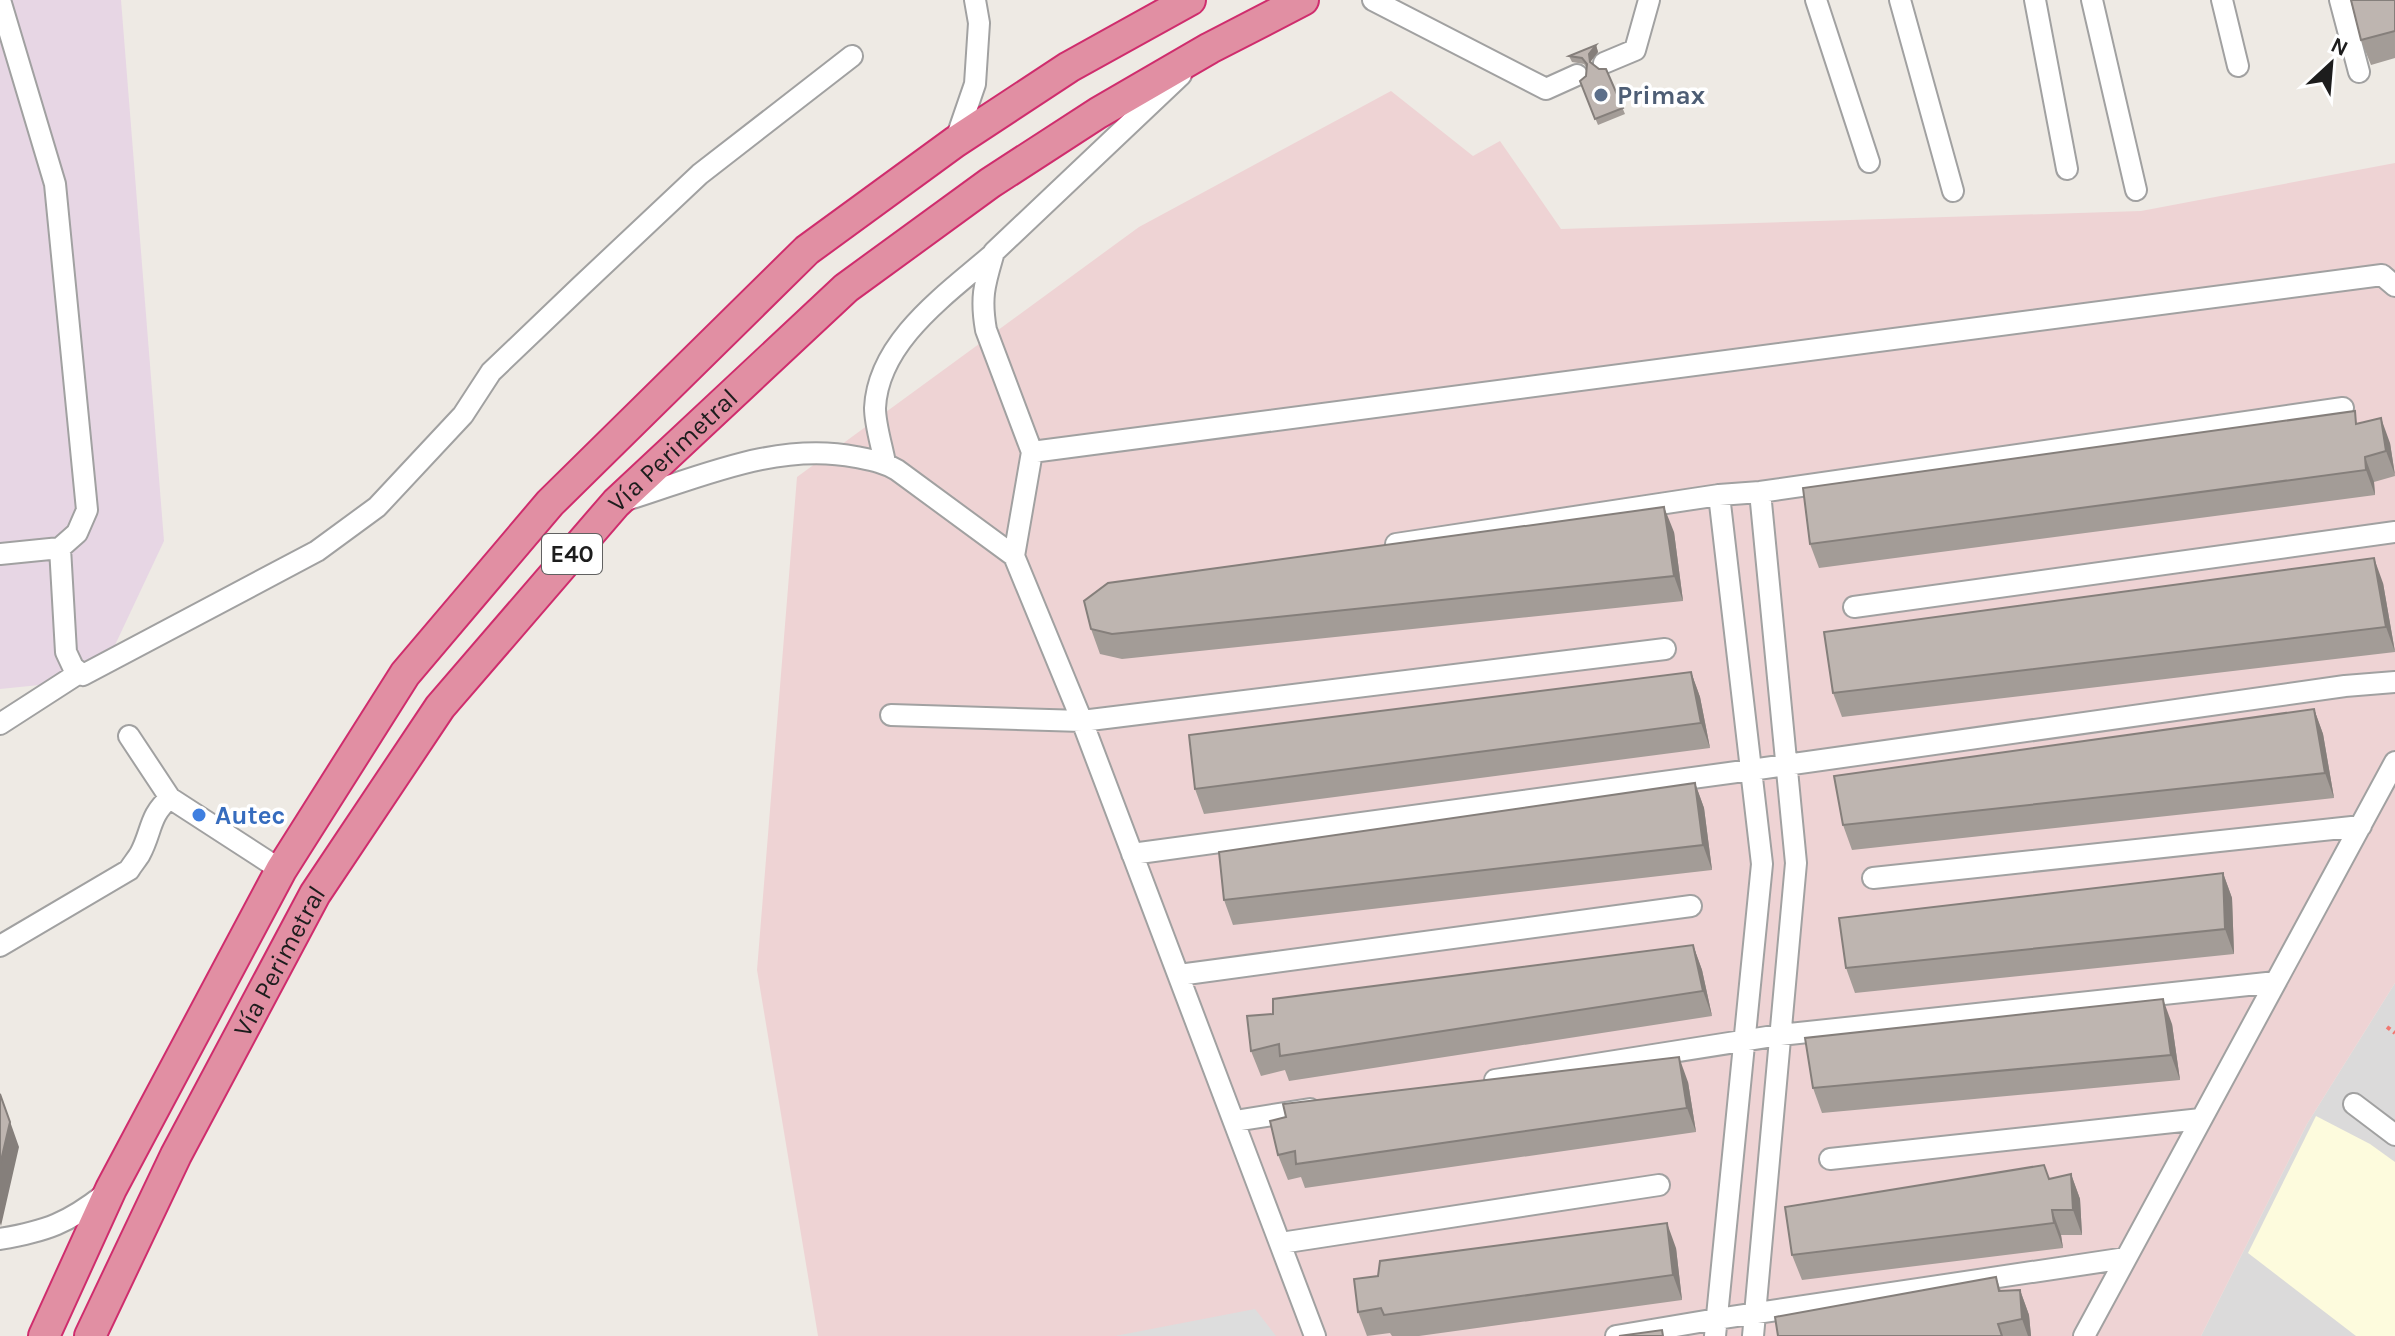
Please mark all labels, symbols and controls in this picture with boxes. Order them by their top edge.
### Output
north arrow [2291,24,2371,104]
text: N [2327,32,2352,62]
place label: Primax [1617,80,1705,111]
marker: Primax [1592,86,1610,104]
street label: Vía Perimetral [601,382,744,518]
road number: E40 [542,534,602,574]
place label: Autec [215,800,285,831]
marker: Autec [190,806,208,824]
street label: Vía Perimetral [226,880,332,1042]

